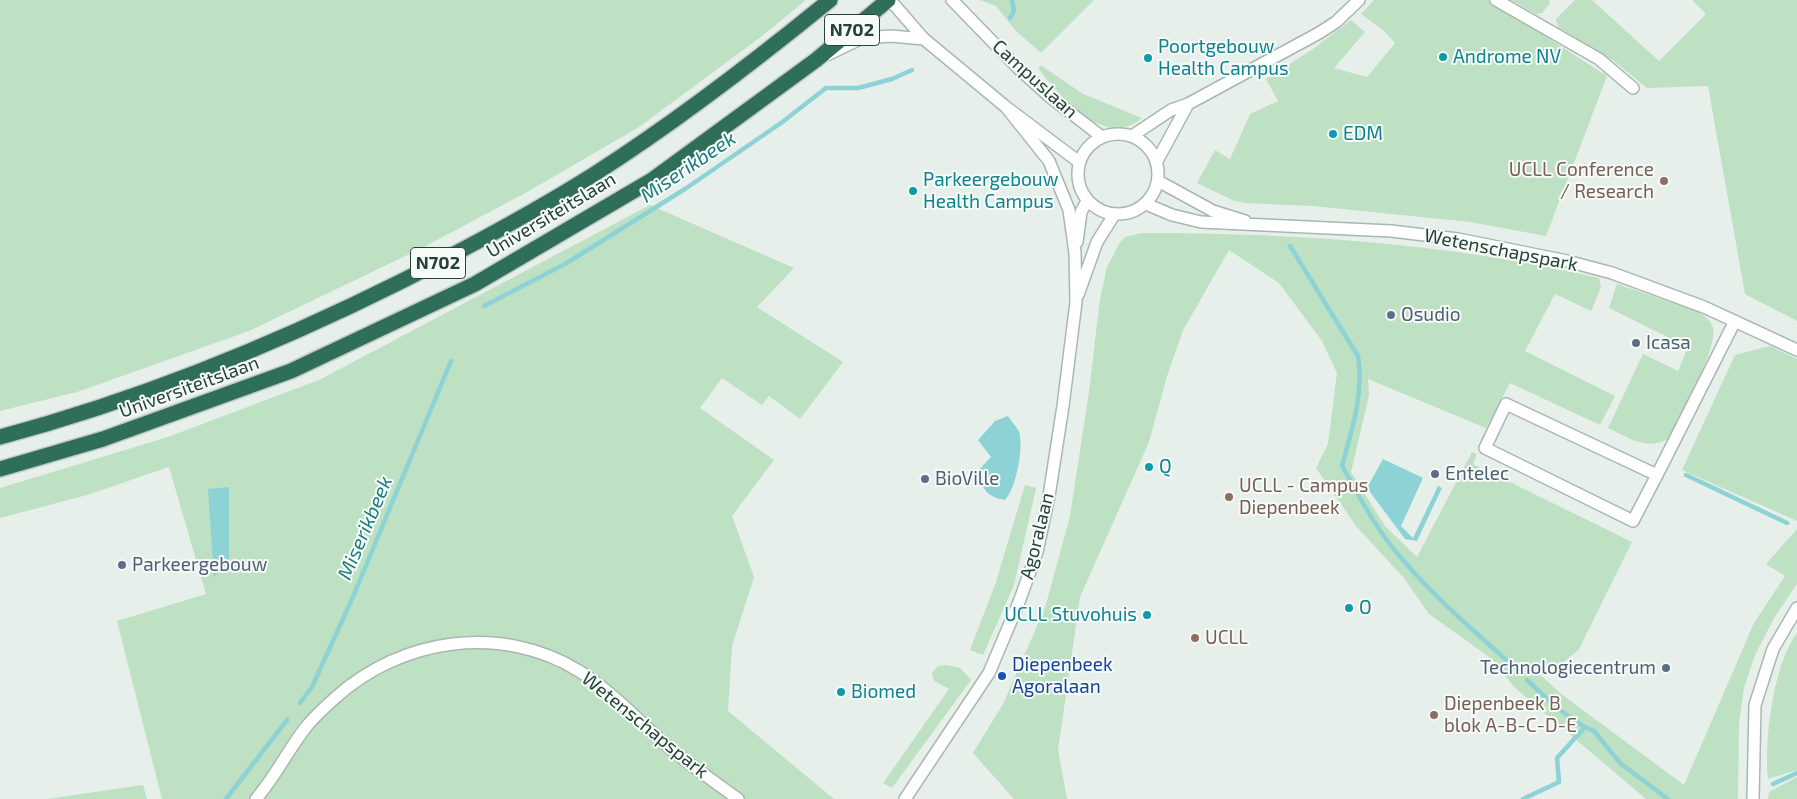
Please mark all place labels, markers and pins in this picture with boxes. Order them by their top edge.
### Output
place label: Poortgebouw Health Campus [1158,36,1289,80]
place label: Androme NV [1453,46,1561,68]
marker: Androme NV [1437,51,1449,63]
marker: Poortgebouw Health Campus [1142,52,1154,64]
place label: EDM [1343,123,1383,145]
marker: EDM [1327,128,1339,140]
place label: UCLL Conference / Research [1509,159,1654,203]
place label: Parkeergebouw Health Campus [923,169,1058,213]
marker: UCLL Conference / Research [1658,175,1670,187]
marker: Parkeergebouw Health Campus [907,185,919,197]
place label: Osudio [1401,304,1461,326]
marker: Osudio [1385,309,1397,321]
place label: Icasa [1646,332,1691,354]
marker: Icasa [1630,337,1642,349]
place label: Q [1159,456,1172,478]
marker: Q [1143,461,1155,473]
place label: Entelec [1445,463,1509,485]
place label: BioVille [935,468,999,490]
marker: Entelec [1429,468,1441,480]
marker: BioVille [919,473,931,485]
place label: UCLL - Campus Diepenbeek [1239,475,1368,519]
marker: UCLL - Campus Diepenbeek [1223,491,1235,503]
place label: Parkeergebouw [132,554,267,576]
marker: Parkeergebouw [116,559,128,571]
place label: O [1359,597,1372,619]
marker: O [1343,602,1355,614]
place label: UCLL Stuvohuis [1004,604,1137,626]
marker: UCLL Stuvohuis [1141,609,1153,621]
place label: UCLL [1205,627,1248,649]
marker: UCLL [1189,632,1201,644]
place label: Diepenbeek Agoralaan [1012,654,1113,698]
place label: Technologiecentrum [1480,657,1656,679]
marker: Technologiecentrum [1660,662,1672,674]
marker: Diepenbeek Agoralaan [996,670,1008,682]
place label: Biomed [851,681,916,703]
marker: Biomed [835,686,847,698]
place label: Diepenbeek B blok A-B-C-D-E [1444,693,1577,737]
marker: Diepenbeek B blok A-B-C-D-E [1428,709,1440,721]

